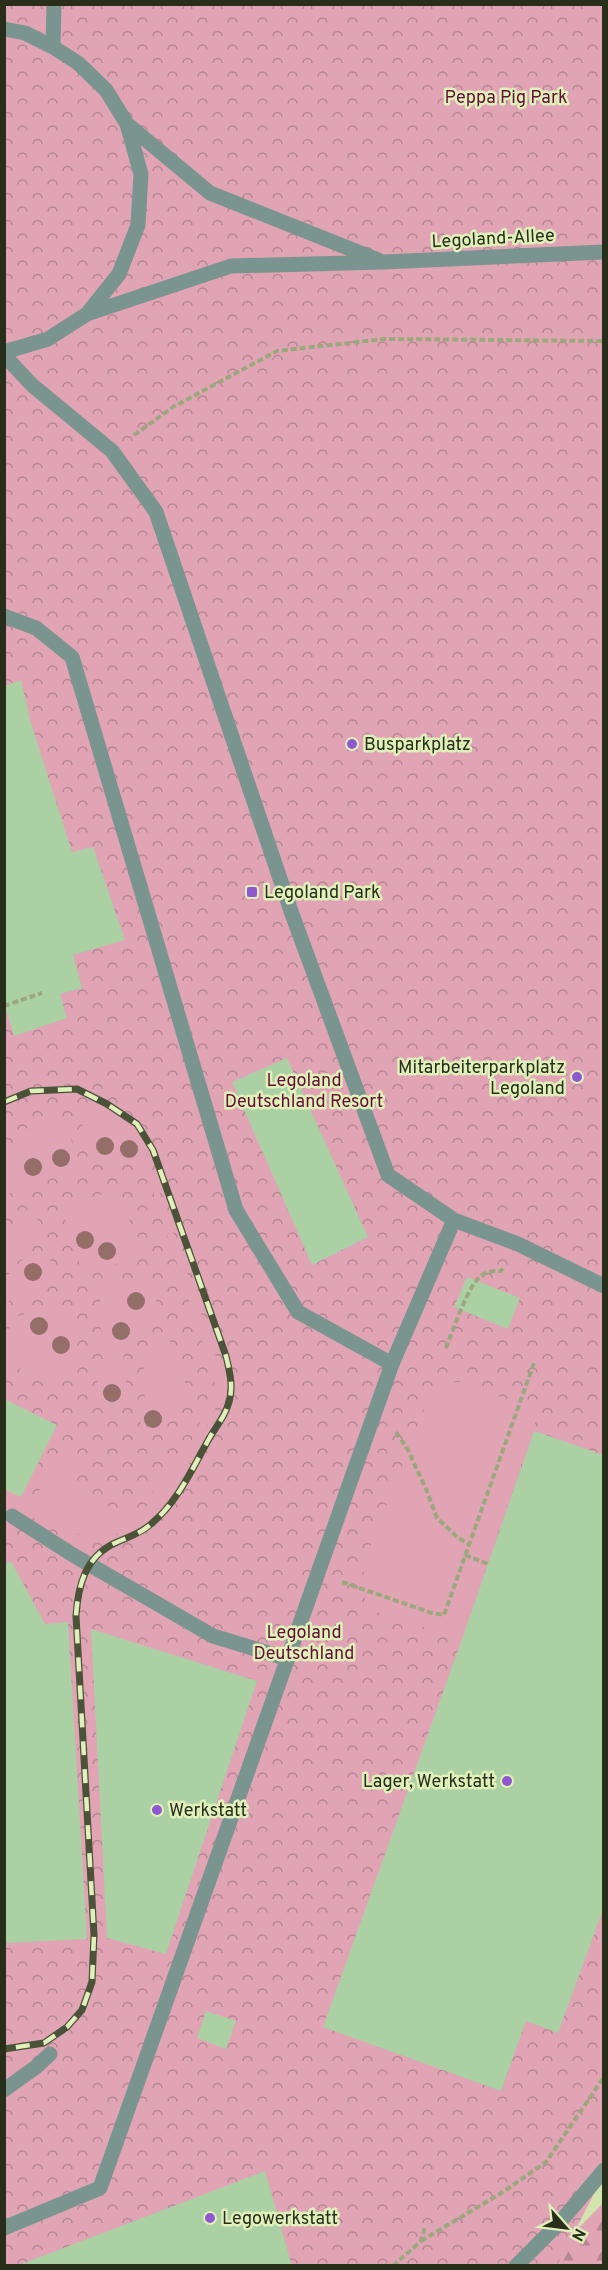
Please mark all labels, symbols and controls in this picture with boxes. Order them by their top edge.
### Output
park label: Peppa Pig Park [445,87,567,110]
street label: Legoland-Allee [431,225,555,254]
place label: Busparkplatz [364,734,471,757]
marker: Busparkplatz [345,737,359,751]
place label: Legoland Park [264,882,380,905]
marker: Legoland Park [245,885,259,899]
place label: Mitarbeiterparkplatz Legoland [398,1057,565,1101]
park label: Legoland Deutschland Resort [225,1070,383,1114]
marker: Mitarbeiterparkplatz Legoland [570,1070,584,1084]
park label: Legoland Deutschland [254,1622,354,1666]
place label: Lager, Werkstatt [363,1771,495,1794]
marker: Lager, Werkstatt [500,1774,514,1788]
place label: Werkstatt [169,1800,247,1823]
marker: Werkstatt [150,1803,164,1817]
north arrow [536,2198,596,2258]
place label: Legowerkstatt [222,2208,338,2231]
marker: Legowerkstatt [203,2211,217,2225]
text: N [566,2224,589,2244]

